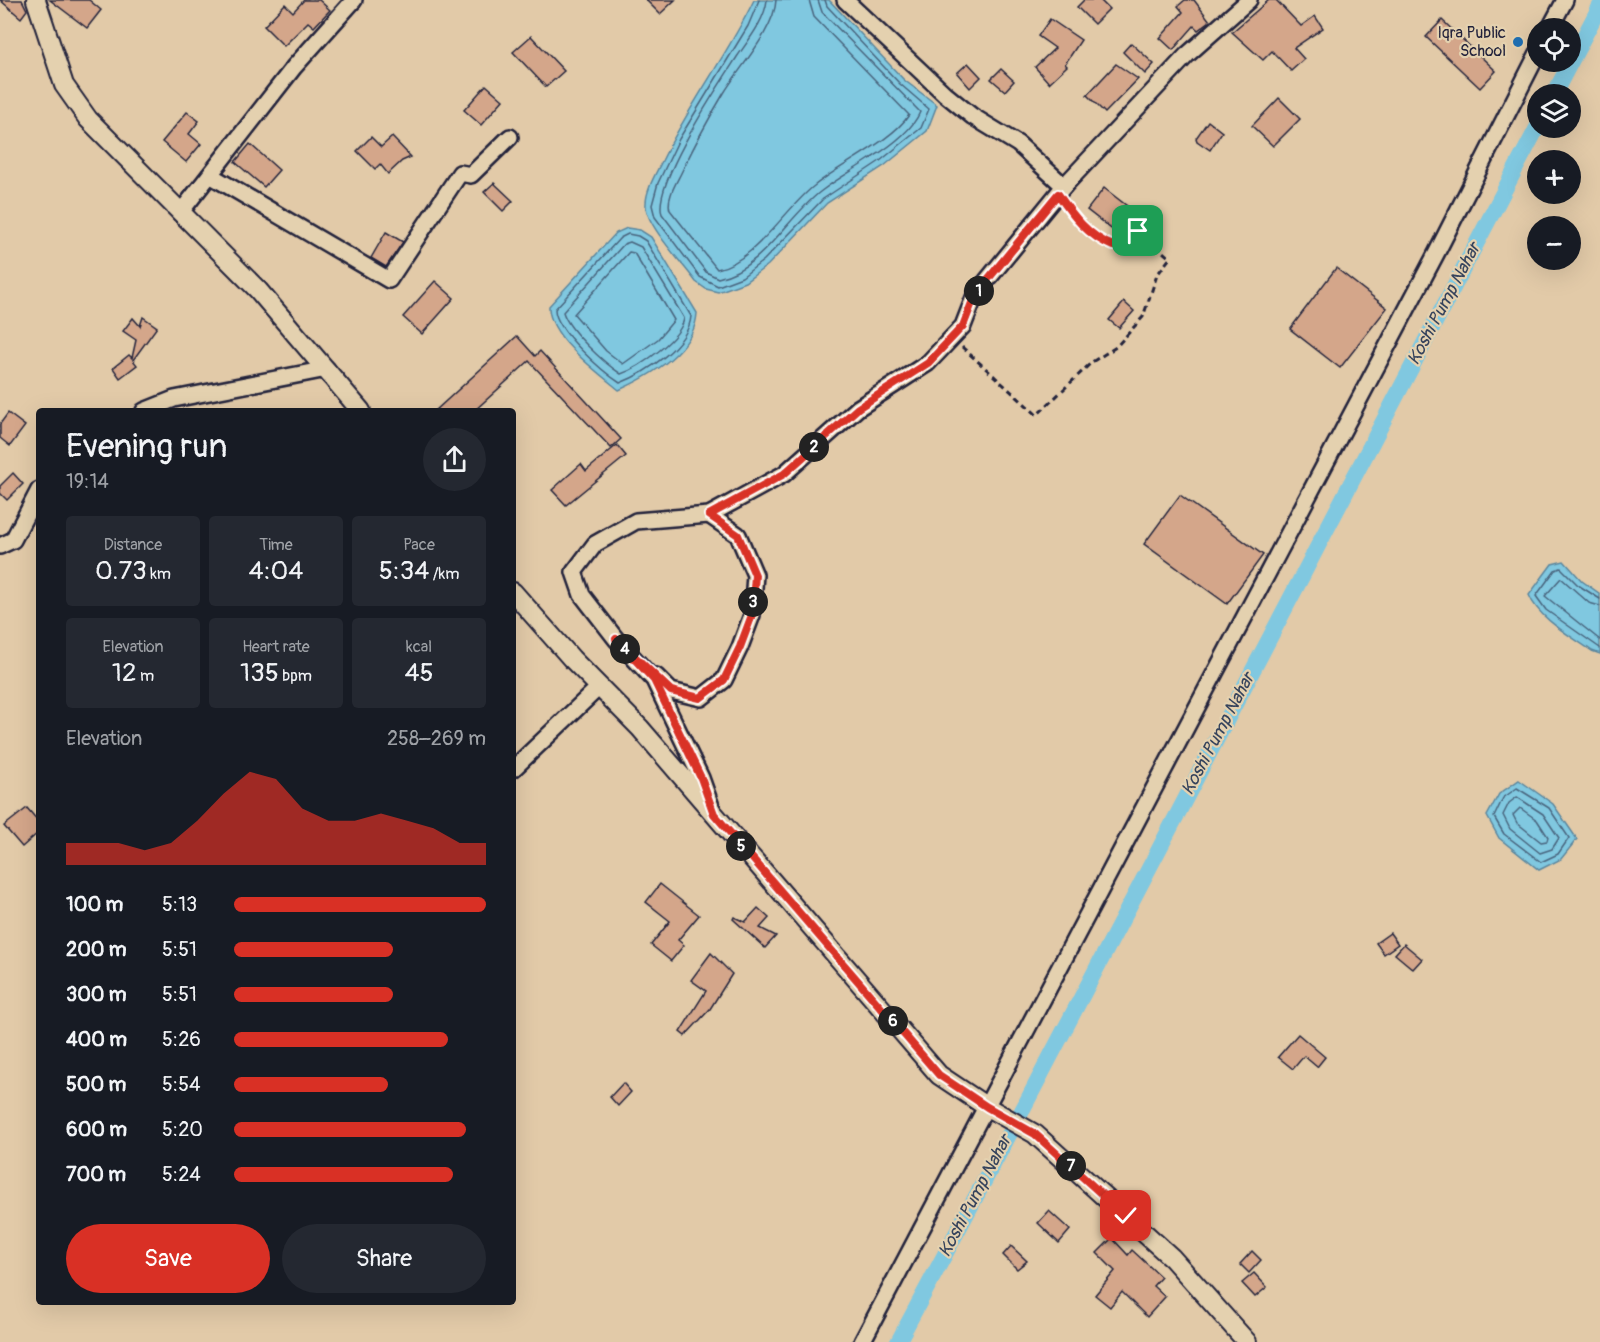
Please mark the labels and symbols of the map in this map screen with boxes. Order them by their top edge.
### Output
place label: Iqra Public School [1437,23,1506,61]
marker: Iqra Public School [1511,35,1525,49]
pin [1112,205,1163,256]
water label: Koshi Pump Nahar [1402,237,1487,369]
pin: 1 [964,276,994,306]
pin: 2 [799,432,829,462]
pin: 3 [738,587,768,617]
pin: 4 [610,634,640,664]
water label: Koshi Pump Nahar [1176,667,1261,799]
pin: 5 [726,831,756,861]
pin: 6 [878,1006,908,1036]
water label: Koshi Pump Nahar [933,1129,1018,1261]
pin: 7 [1056,1151,1086,1181]
pin [1100,1190,1151,1241]

